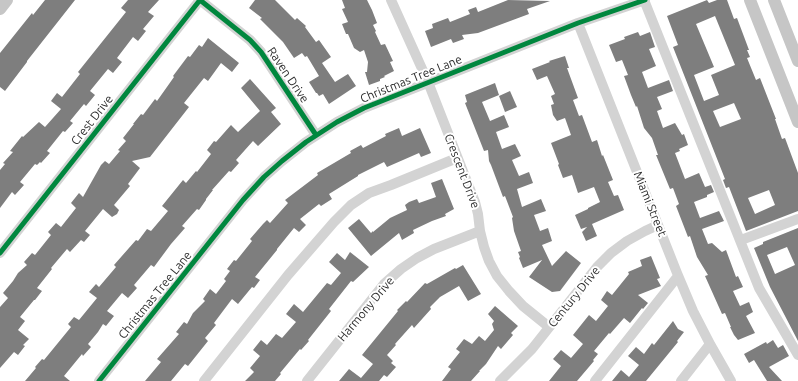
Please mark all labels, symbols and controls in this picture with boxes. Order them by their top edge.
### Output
street label: Raven Drive [264,44,312,106]
street label: Christmas Tree Lane [358,52,464,106]
street label: Crest Drive [68,92,116,148]
street label: Crescent Drive [441,132,483,210]
street label: Miami Street [630,169,670,239]
street label: Christmas Tree Lane [115,248,195,342]
street label: Century Drive [545,264,603,330]
street label: Harmony Drive [335,274,397,344]

